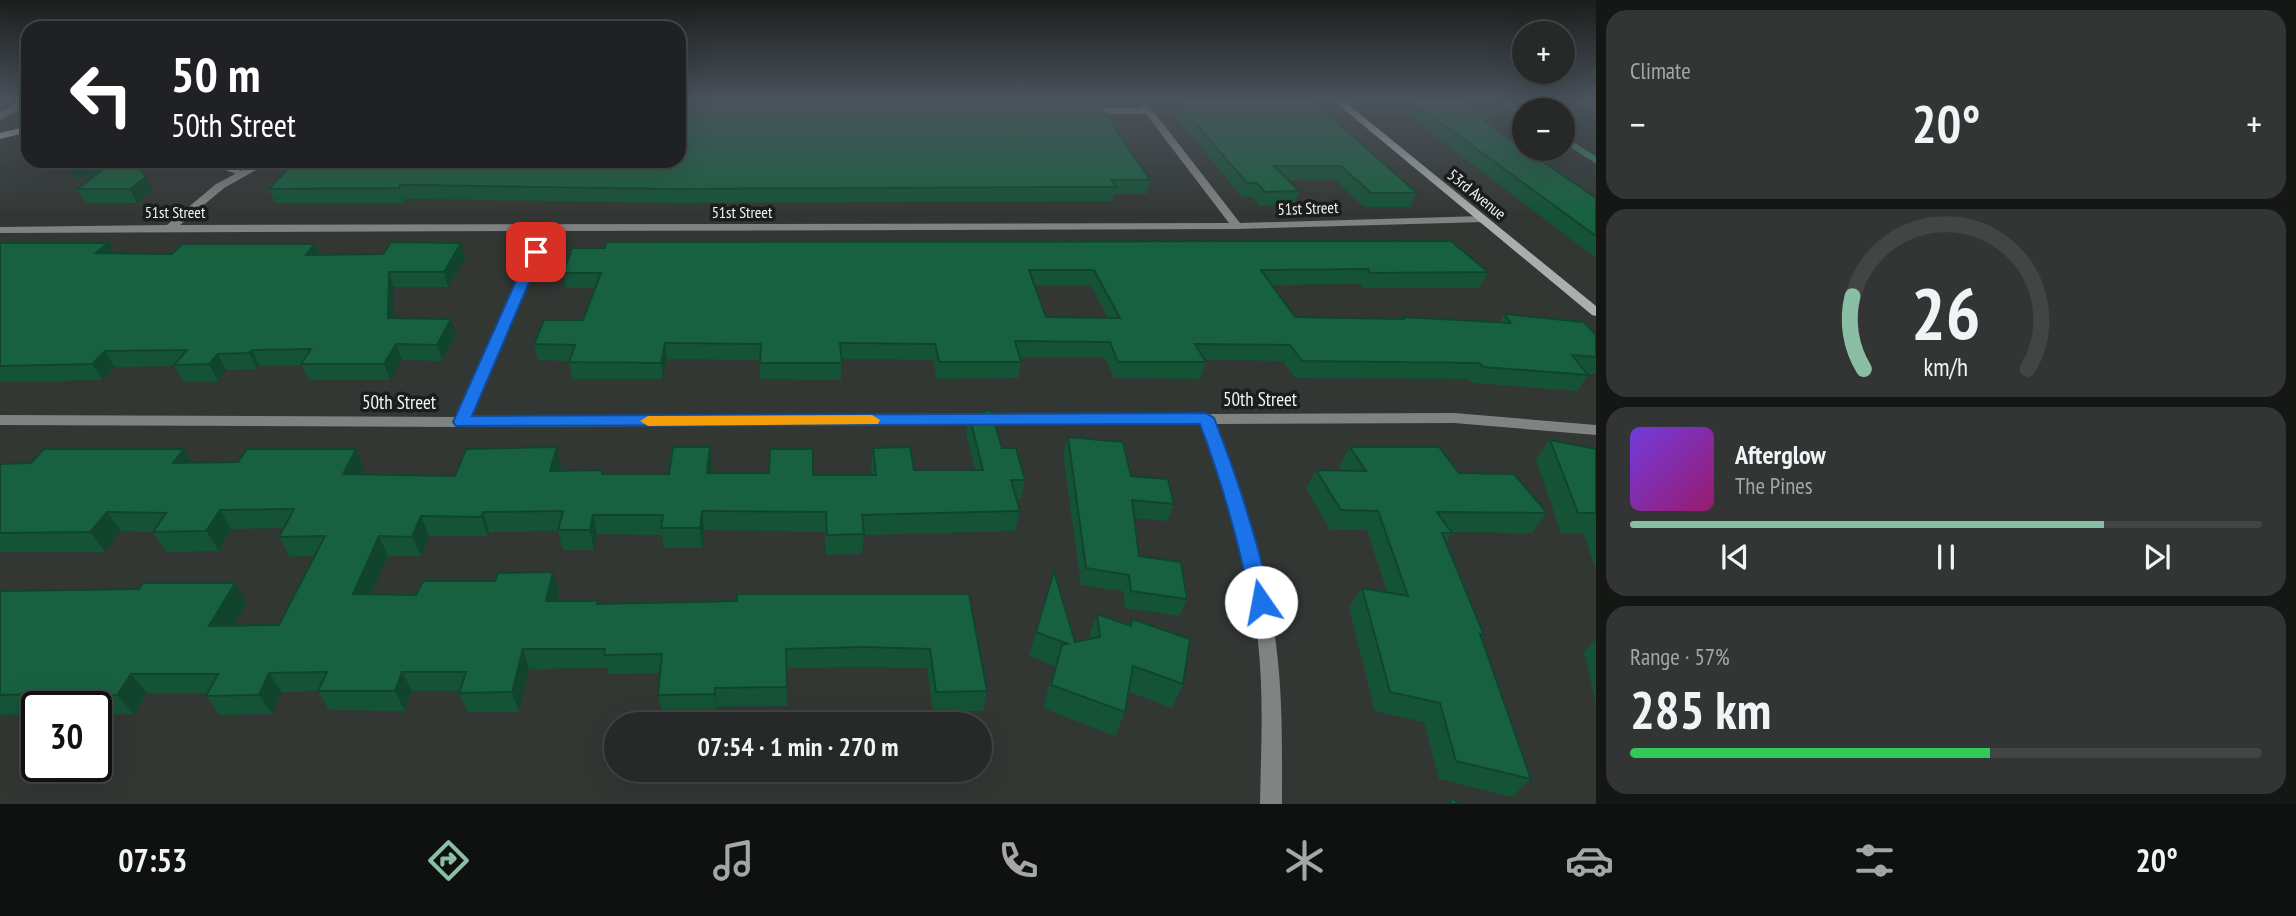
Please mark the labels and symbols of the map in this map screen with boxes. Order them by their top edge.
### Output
street label: 53rd Avenue [1444,164,1510,224]
street label: 51st Street [1277,197,1339,219]
street label: 51st Street [145,202,206,222]
street label: 51st Street [712,202,773,222]
pin [506,222,566,282]
street label: 50th Street [1223,387,1298,411]
street label: 50th Street [362,390,437,414]
position arrow [1224,565,1298,639]
speed limit sign: 30 [21,691,112,782]

